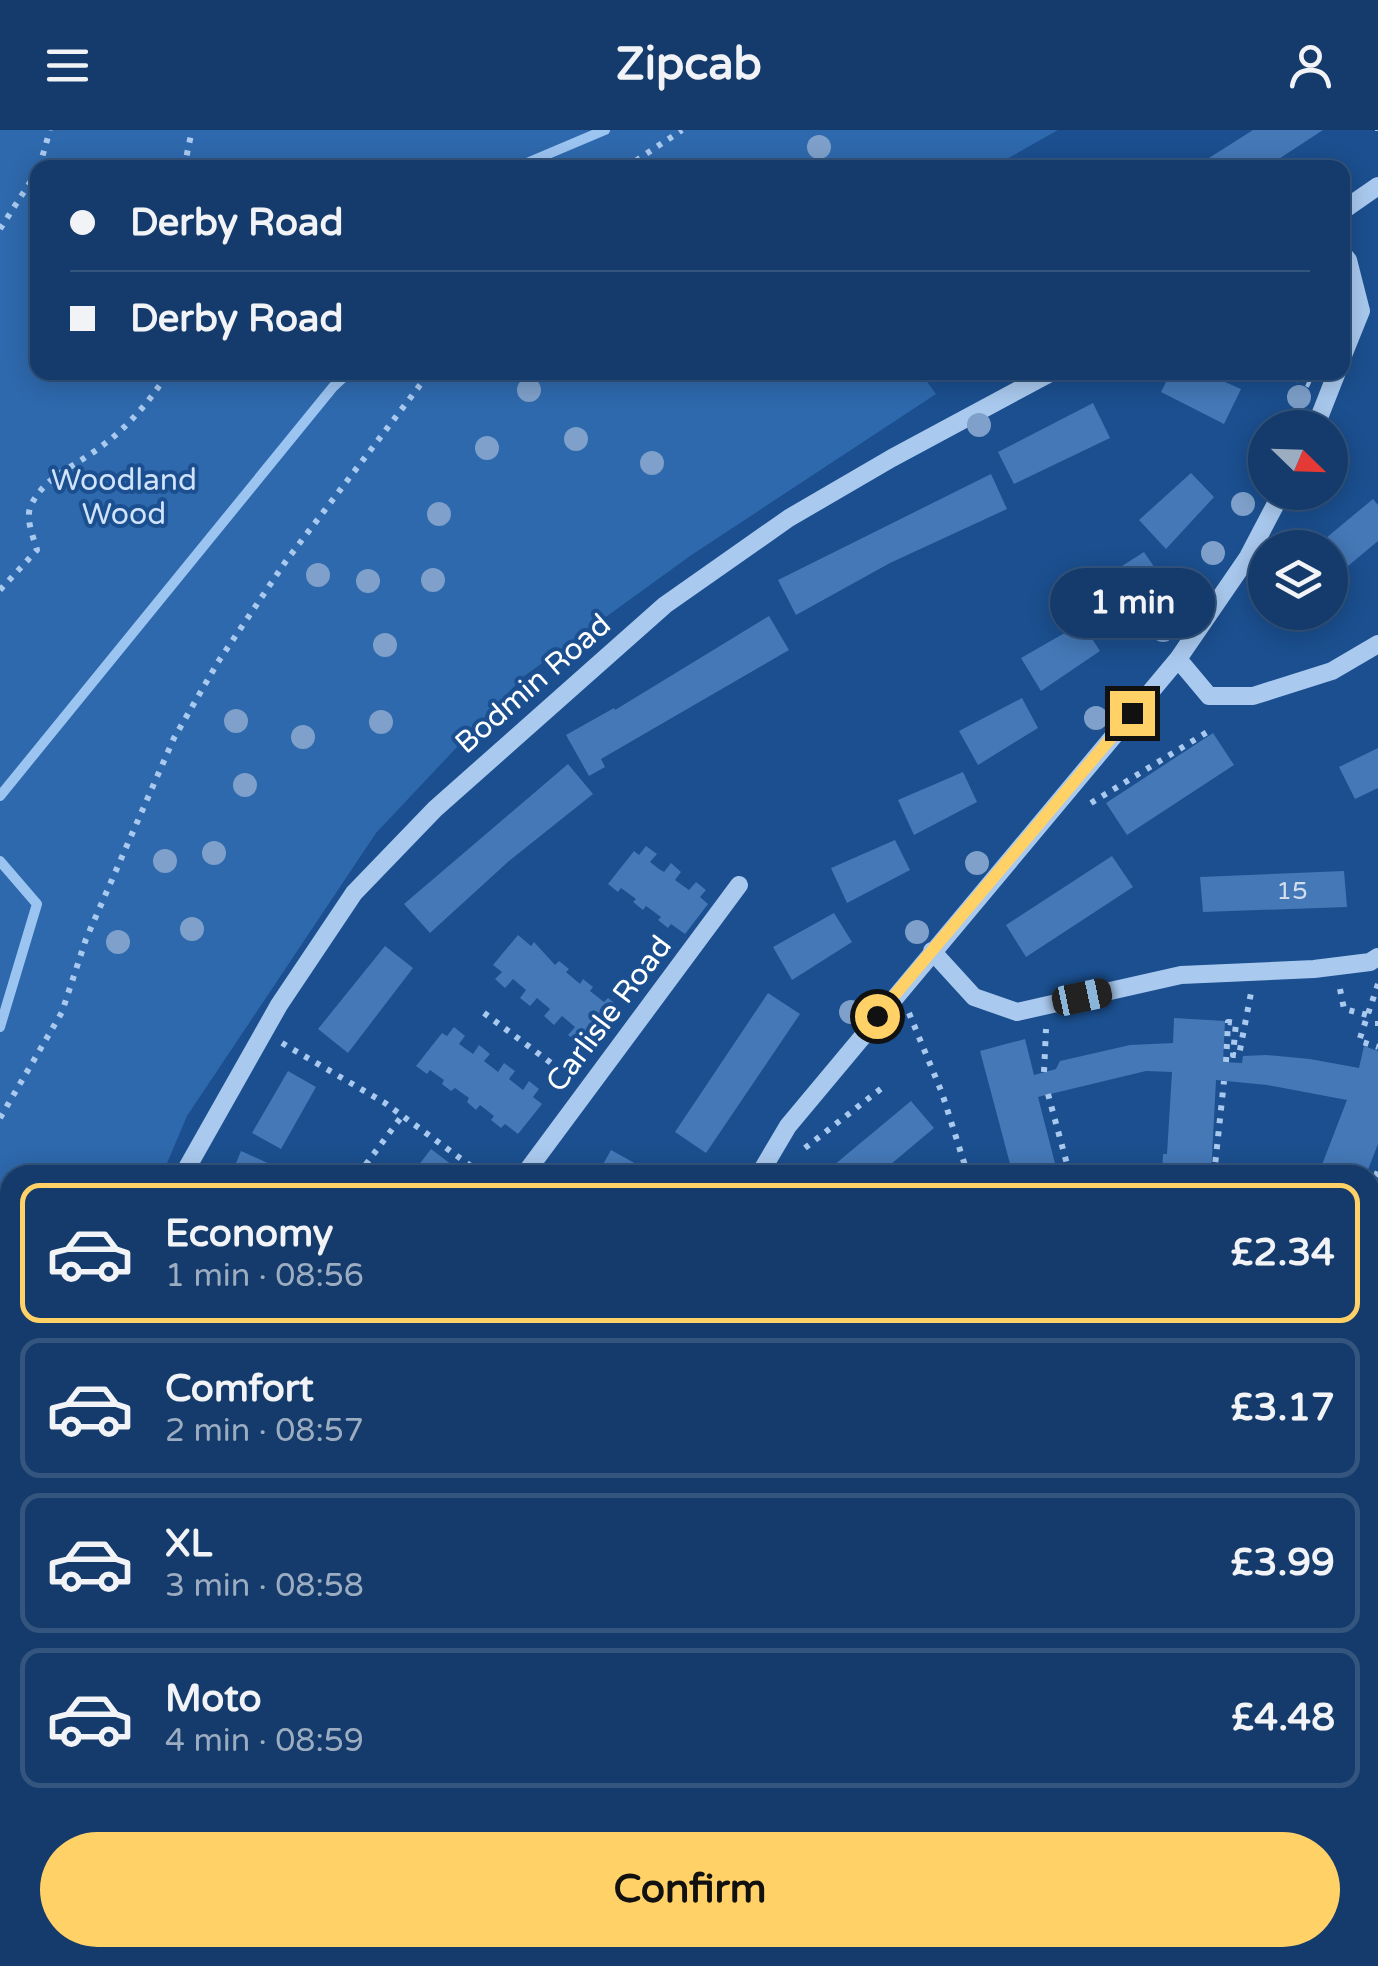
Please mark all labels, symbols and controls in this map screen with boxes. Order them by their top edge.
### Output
icon: menu [40,38,95,93]
text: Zipcab [616,38,762,92]
icon: person [1283,38,1338,93]
text: Derby Road [130,200,343,246]
text: Derby Road [130,296,343,342]
north arrow [1248,410,1348,510]
map controls [1248,410,1348,630]
park label: Woodland Wood [51,462,197,533]
button: layers [1248,530,1348,630]
callout: 1 min [1050,568,1214,638]
text: 1 min [1090,584,1175,622]
street label: Bodmin Road [448,606,618,762]
route end [1110,691,1155,736]
house number: 15 [1276,876,1308,906]
street label: Carlisle Road [538,929,680,1099]
car [1050,976,1114,1018]
route start [855,994,900,1039]
icon: car [45,1208,135,1298]
text: Economy [165,1211,333,1257]
text: £2.34 [1231,1230,1335,1276]
text: 1 min · 08:56 [165,1257,364,1295]
icon: car [45,1363,135,1453]
text: Comfort [165,1366,314,1412]
text: £3.17 [1231,1385,1335,1431]
text: 2 min · 08:57 [165,1412,364,1450]
icon: car [45,1518,135,1608]
text: XL [165,1521,212,1567]
text: £3.99 [1231,1540,1335,1586]
text: 3 min · 08:58 [165,1567,364,1605]
icon: car [45,1673,135,1763]
text: Moto [165,1676,261,1722]
text: £4.48 [1231,1695,1335,1741]
text: 4 min · 08:59 [165,1722,364,1760]
button: Confirm [40,1832,1340,1947]

